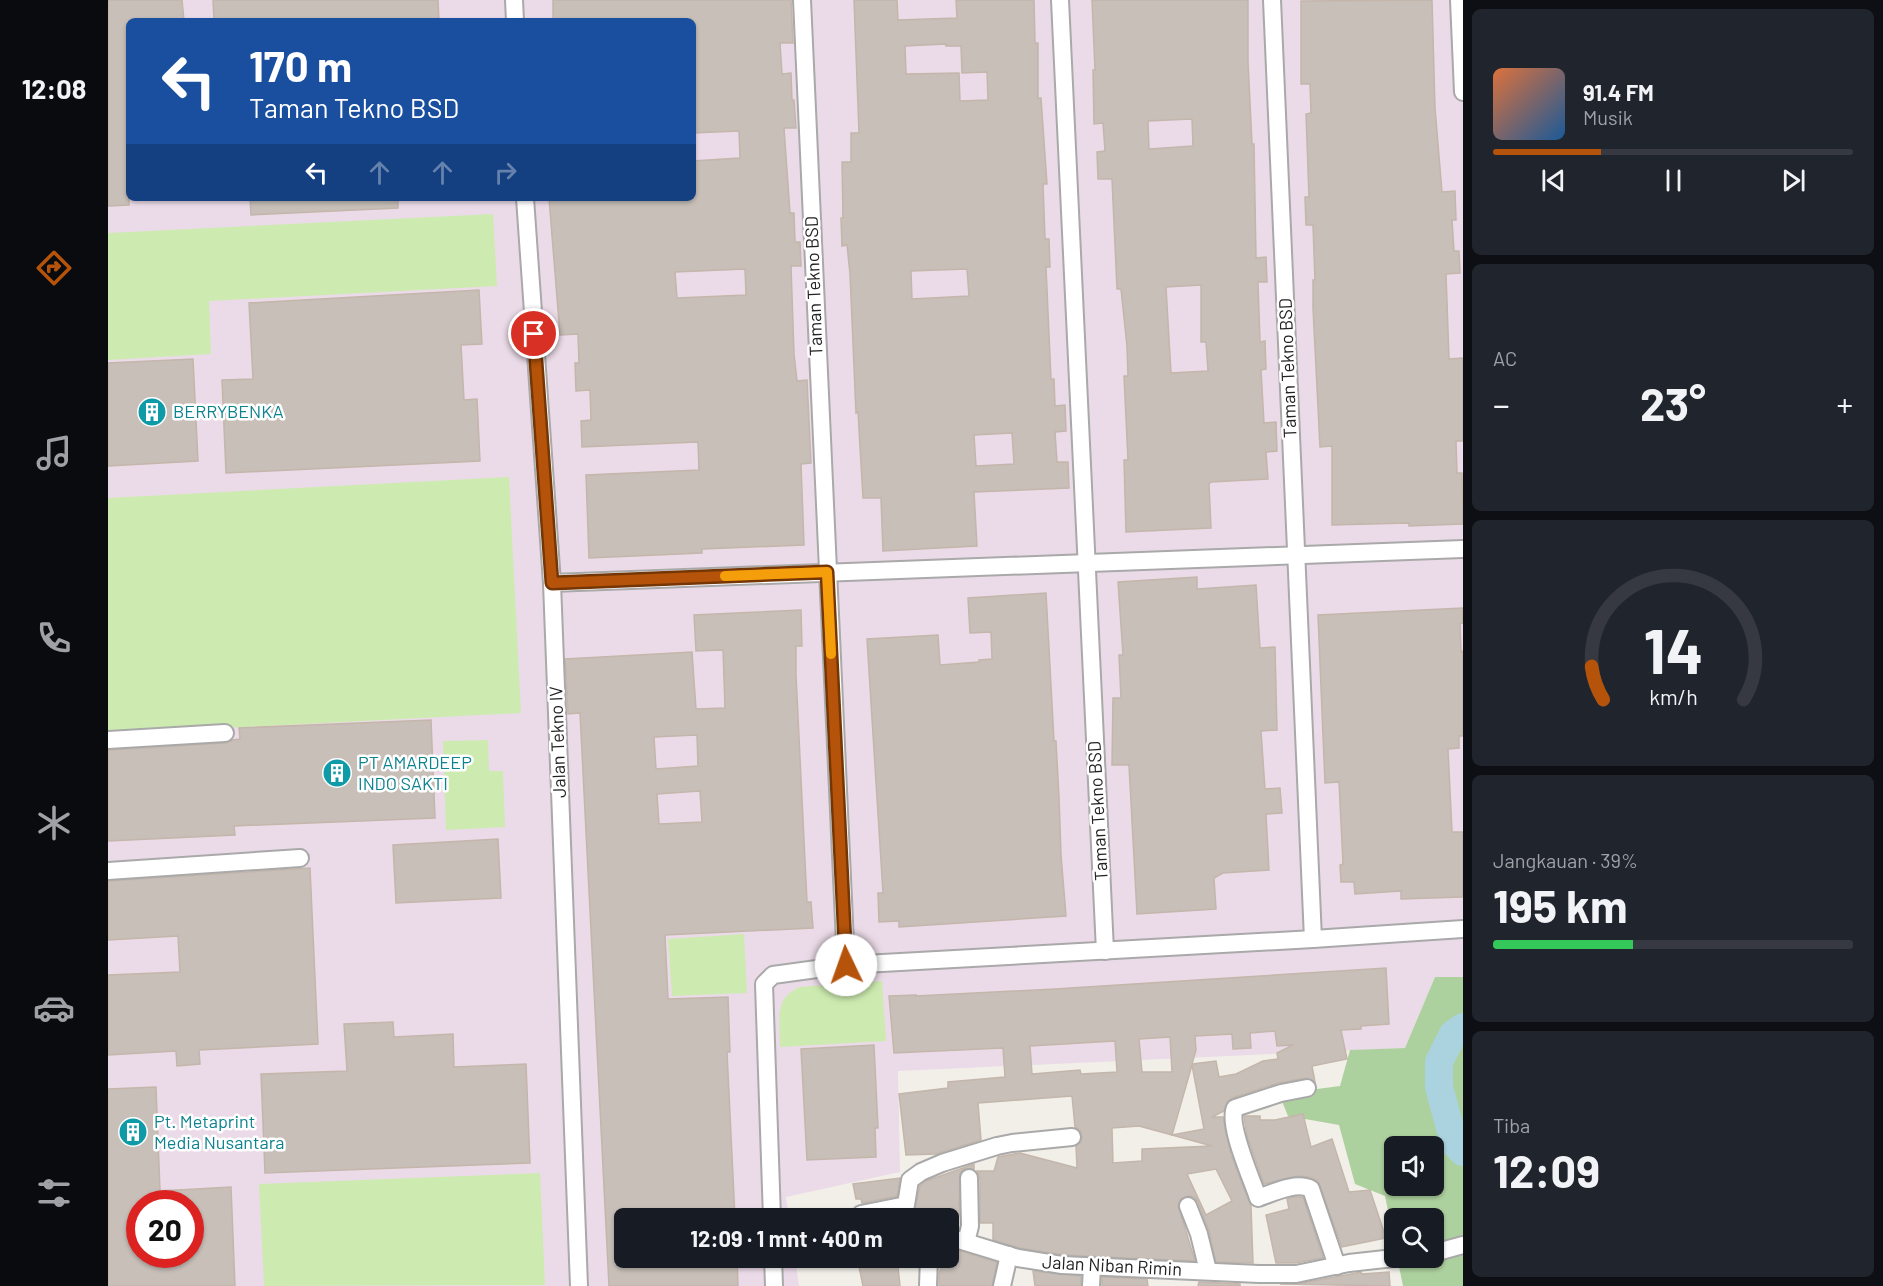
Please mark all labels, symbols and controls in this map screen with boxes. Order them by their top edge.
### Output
text: 170 m [249,40,352,90]
icon: left [150,42,228,120]
text: 12:08 [22,72,86,104]
text: 91.4 FM [1583,79,1654,105]
text: Taman Tekno BSD [249,91,459,123]
text: Musik [1583,105,1633,129]
icon: left [300,156,333,189]
icon: ahead [363,156,396,189]
icon: ahead [426,156,459,189]
icon: right [489,156,522,189]
icon: previous [1537,164,1570,197]
icon: pause [1657,164,1690,197]
icon: next [1777,164,1810,197]
street label: Taman Tekno BSD [800,216,826,356]
icon: directions [33,247,75,289]
street label: Taman Tekno BSD [1274,298,1300,438]
pin [508,308,559,359]
icon: arrive [517,317,550,350]
text: AC [1493,346,1517,370]
text: 23° [1640,376,1706,430]
text: − [1493,384,1510,424]
text: + [1836,384,1853,424]
building icon: BERRYBENKA [136,396,168,428]
place label: BERRYBENKA [173,400,284,422]
icon: music [33,432,75,474]
text: 14 [1643,612,1703,686]
icon: phone [33,617,75,659]
text: km/h [1649,684,1697,709]
street label: Jalan Tekno IV [544,685,570,798]
street label: Taman Tekno BSD [1082,741,1112,882]
place label: PT AMARDEEP INDO SAKTI [358,751,472,794]
building icon: PT AMARDEEP INDO SAKTI [321,757,353,789]
icon: climate [33,802,75,844]
text: Jangkauan · 39% [1493,848,1638,872]
text: 195 km [1493,878,1628,932]
position arrow [814,933,878,997]
icon: car [33,987,75,1029]
place label: Pt. Metaprint Media Nusantara [154,1110,285,1153]
text: Tiba [1493,1113,1530,1137]
building icon: Pt. Metaprint Media Nusantara [117,1116,149,1148]
map controls [1384,1136,1444,1268]
button: sound [1384,1136,1444,1196]
text: 12:09 [1493,1143,1600,1197]
icon: filters [33,1172,75,1214]
speed limit sign: 20 [126,1190,204,1268]
button: search [1384,1208,1444,1268]
text: 12:09 · 1 mnt · 400 m [690,1225,883,1251]
street label: Jalan Niban Rimin [1042,1250,1183,1280]

